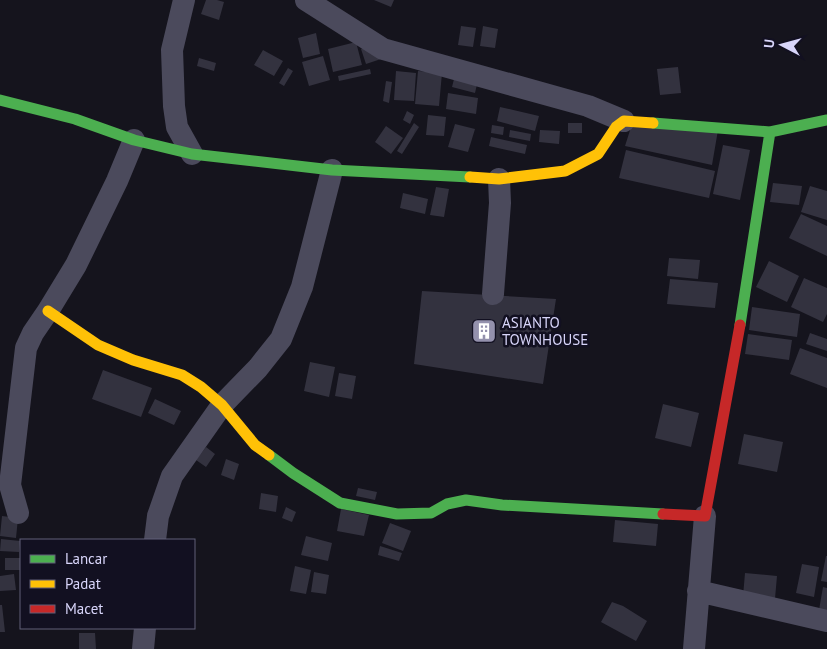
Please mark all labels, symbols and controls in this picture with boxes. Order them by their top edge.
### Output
north arrow [757,20,807,70]
text: U [760,38,778,49]
place label: ASIANTO TOWNHOUSE [502,313,588,349]
building icon: ASIANTO TOWNHOUSE [471,318,497,344]
legend [20,539,195,629]
text: Lancar [65,549,107,568]
text: Padat [65,574,101,593]
text: Macet [65,599,103,618]

